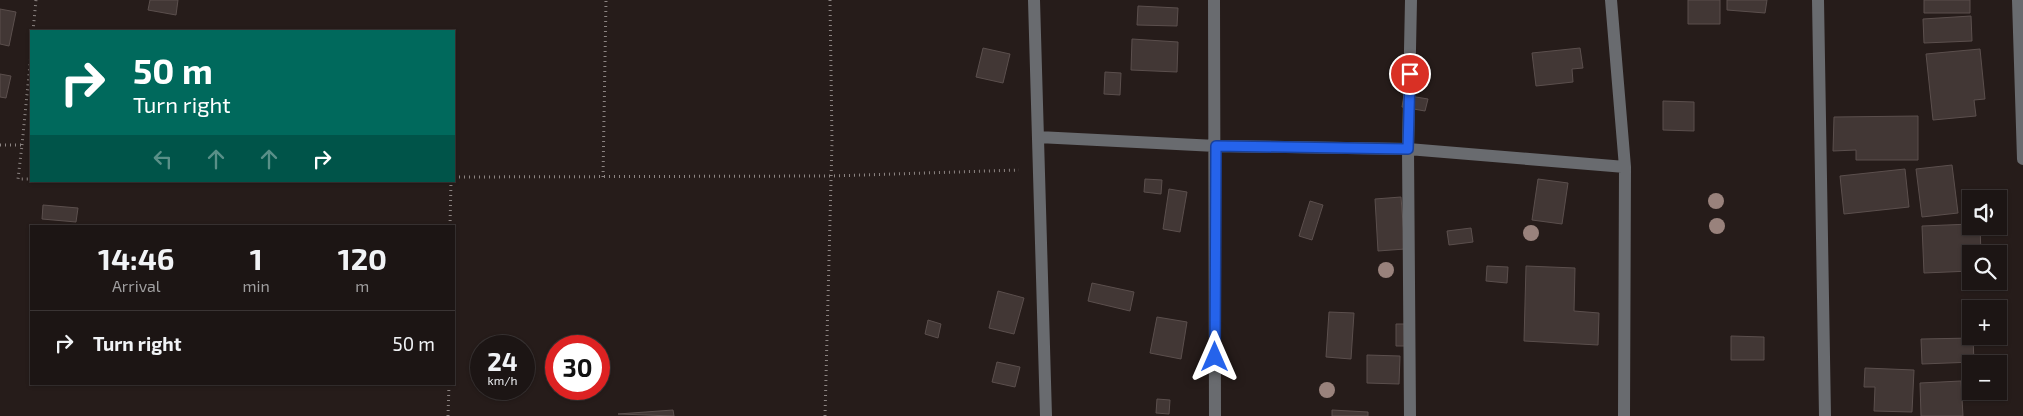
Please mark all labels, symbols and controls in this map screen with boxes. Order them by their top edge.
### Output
text: 50 m [133,49,213,91]
icon: right [50,50,115,115]
pin [1389,53,1431,95]
icon: arrive [1396,60,1424,88]
text: Turn right [133,91,231,117]
icon: left [149,145,177,173]
icon: ahead [202,145,230,173]
icon: ahead [255,145,283,173]
icon: right [308,145,336,173]
map controls [1962,190,2007,400]
button: sound [1962,190,2007,235]
text: 14:46 [98,240,175,276]
text: 1 [250,240,263,276]
text: 120 [338,240,387,276]
button: search [1962,245,2007,290]
text: Arrival [112,276,161,295]
text: min [242,276,270,295]
text: m [355,276,369,295]
button: + [1962,300,2007,345]
icon: right [50,329,78,357]
position arrow [1188,330,1240,382]
text: Turn right [93,332,181,355]
text: 50 m [392,332,435,355]
speed limit sign: 30 [545,335,610,400]
text: 24 [487,346,518,376]
button: − [1962,355,2007,400]
text: km/h [488,373,517,387]

